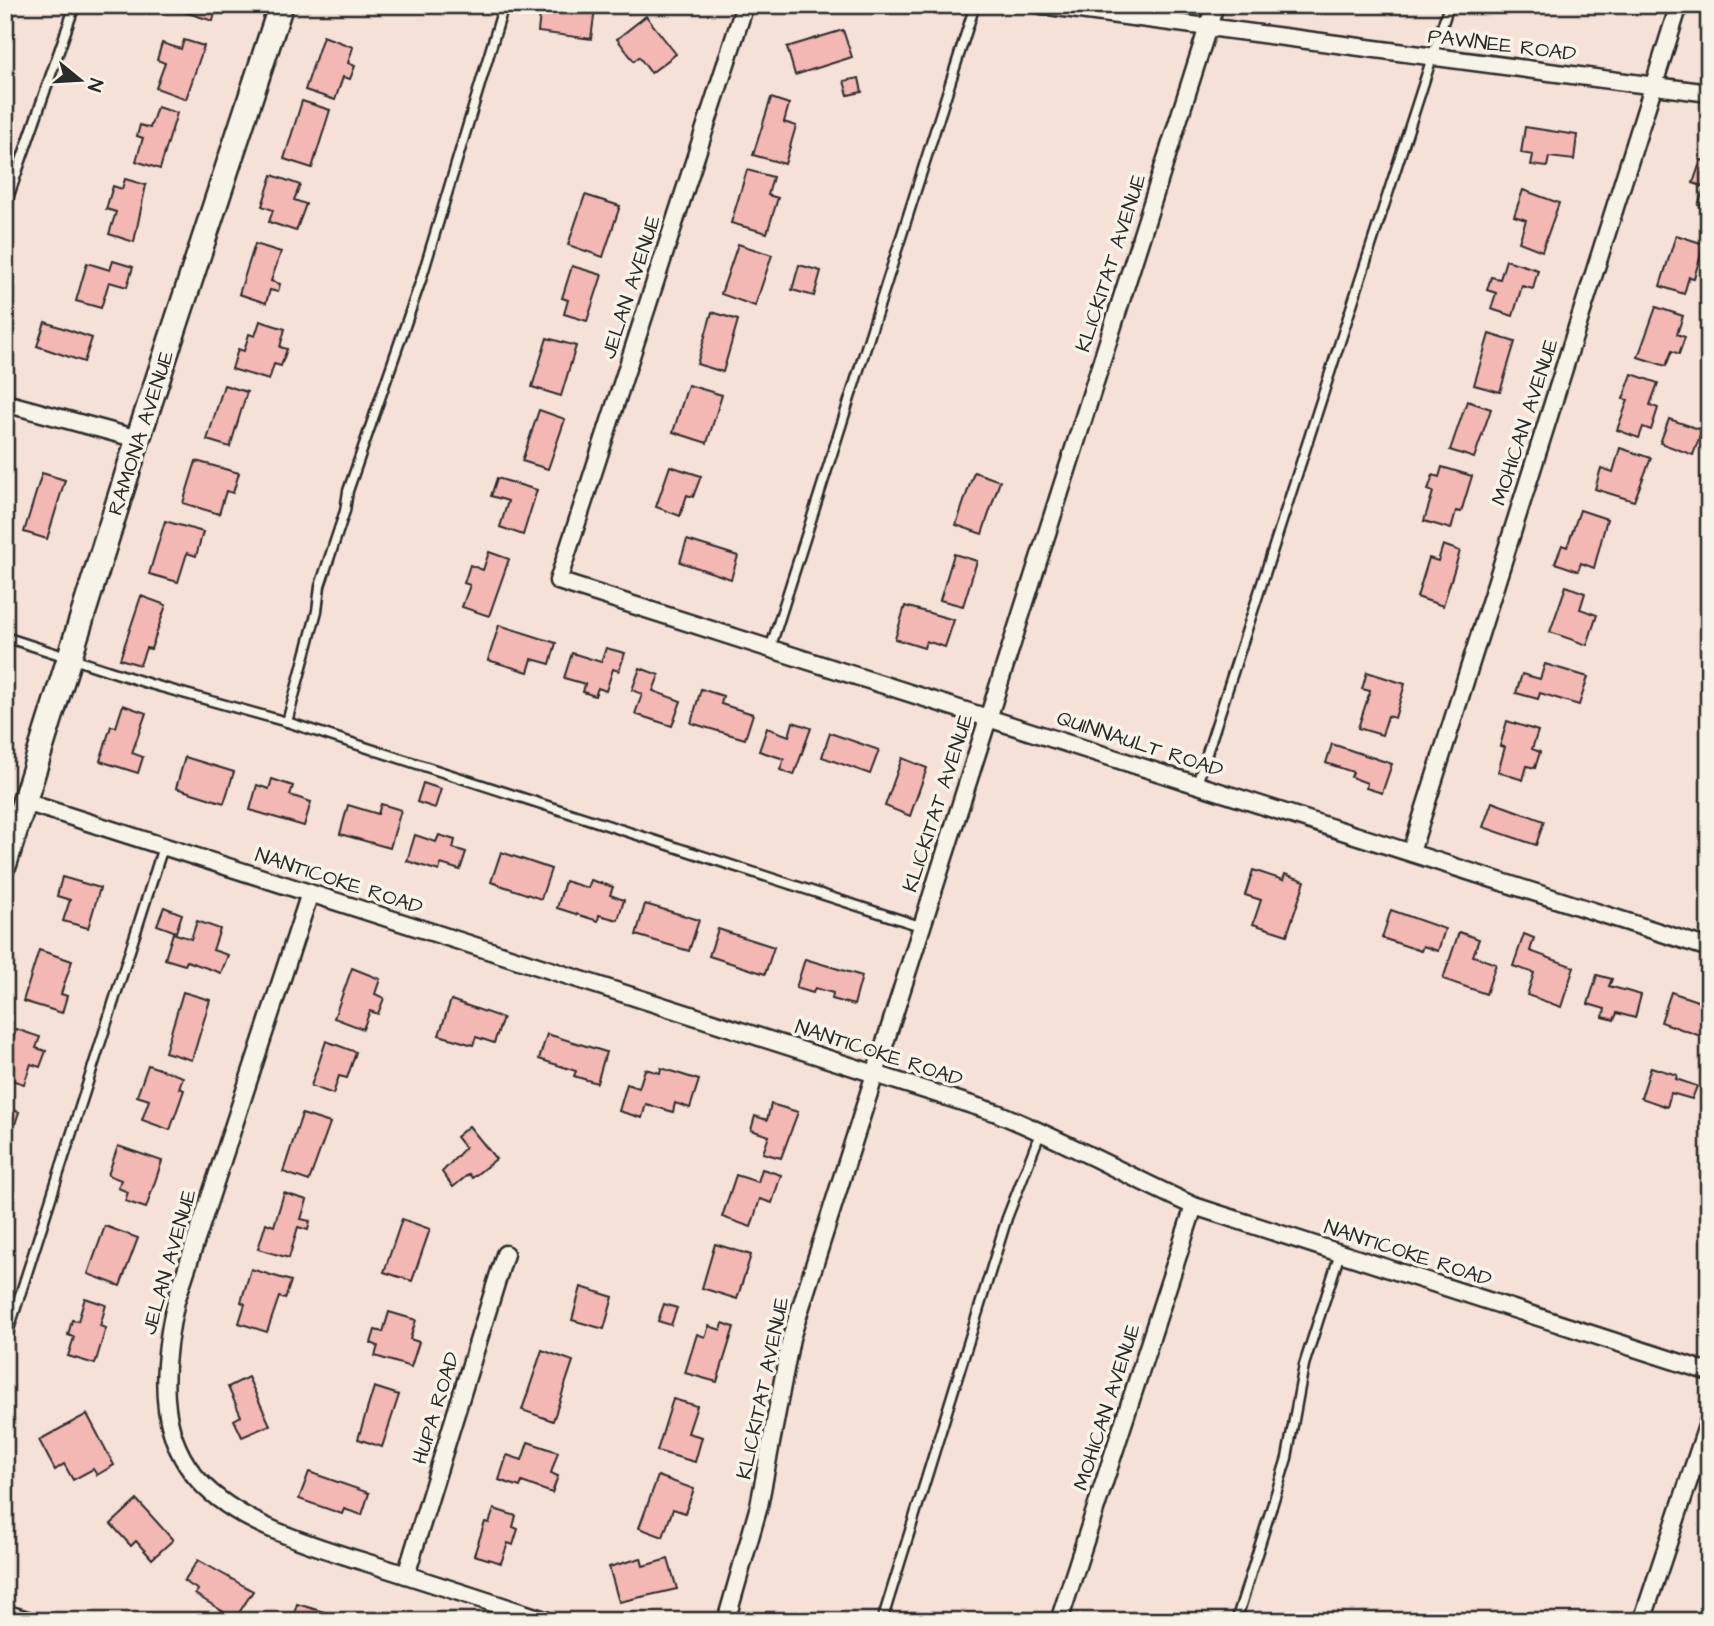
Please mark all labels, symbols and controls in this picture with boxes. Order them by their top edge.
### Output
street label: PAWNEE ROAD [1426,22,1578,69]
north arrow [46,46,116,116]
text: N [80,75,109,95]
street label: KLICKITAT AVENUE [1069,170,1154,356]
street label: JELAN AVENUE [594,211,668,363]
street label: MOHICAN AVENUE [1484,334,1566,509]
street label: RAMONA AVENUE [101,347,181,519]
street label: QUINNAULT ROAD [1053,703,1227,785]
street label: KLICKITAT AVENUE [896,710,981,896]
street label: NANTICOKE ROAD [251,840,427,922]
street label: NANTICOKE ROAD [791,1012,967,1094]
street label: JELAN AVENUE [134,1186,204,1338]
street label: NANTICOKE ROAD [1320,1212,1496,1294]
street label: KLICKITAT AVENUE [730,1294,797,1482]
street label: MOHICAN AVENUE [1066,1319,1148,1494]
street label: HUPA ROAD [405,1348,467,1468]

